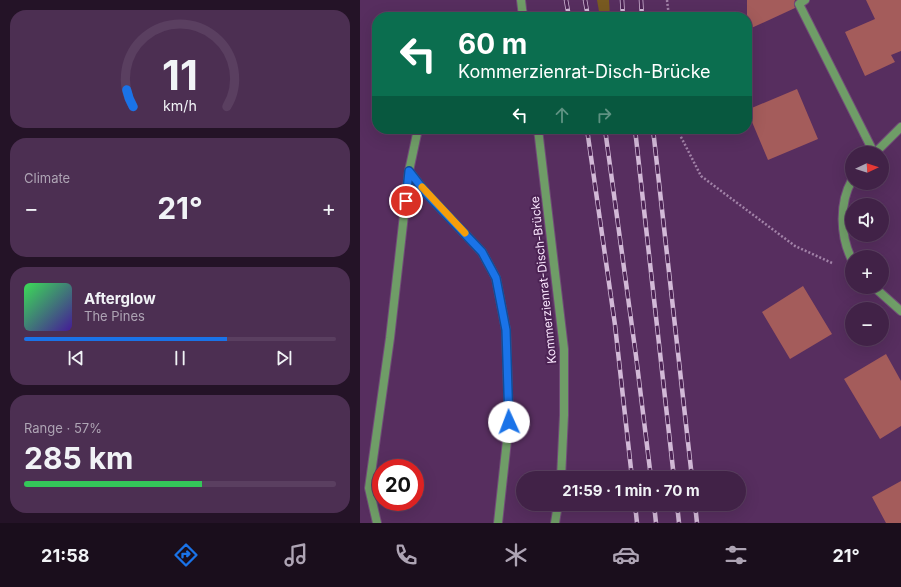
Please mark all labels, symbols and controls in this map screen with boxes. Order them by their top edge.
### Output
text: 60 m [458,27,527,61]
icon: left [392,28,444,80]
text: 11 [162,50,198,100]
text: Kommerzienrat-Disch-Brücke [458,61,711,82]
text: km/h [163,97,197,114]
icon: left [509,104,531,126]
icon: ahead [551,104,573,126]
icon: right [593,104,615,126]
north arrow [845,146,889,190]
map controls [845,146,889,346]
text: Climate [24,170,70,186]
pin [389,184,423,218]
text: 21° [157,190,203,226]
icon: arrive [395,190,417,212]
text: − [24,195,39,221]
text: + [321,195,336,221]
street label: Kommerzienrat-Disch-Brücke [527,195,559,365]
button: sound [845,198,889,242]
button: + [845,250,889,294]
text: Afterglow [84,289,156,308]
button: − [845,302,889,346]
text: The Pines [84,308,145,324]
icon: previous [65,347,87,369]
icon: pause [169,347,191,369]
icon: next [273,347,295,369]
position arrow [488,401,530,443]
text: Range · 57% [24,420,102,436]
text: 285 km [24,440,133,476]
speed limit sign: 20 [372,459,424,511]
text: 21:59 · 1 min · 70 m [562,481,700,500]
icon: directions [172,541,200,569]
icon: music [282,541,310,569]
icon: phone [392,541,420,569]
icon: climate [502,541,530,569]
icon: car [612,541,640,569]
icon: filters [722,541,750,569]
text: 21:58 [41,545,89,566]
text: 21° [833,545,860,566]

